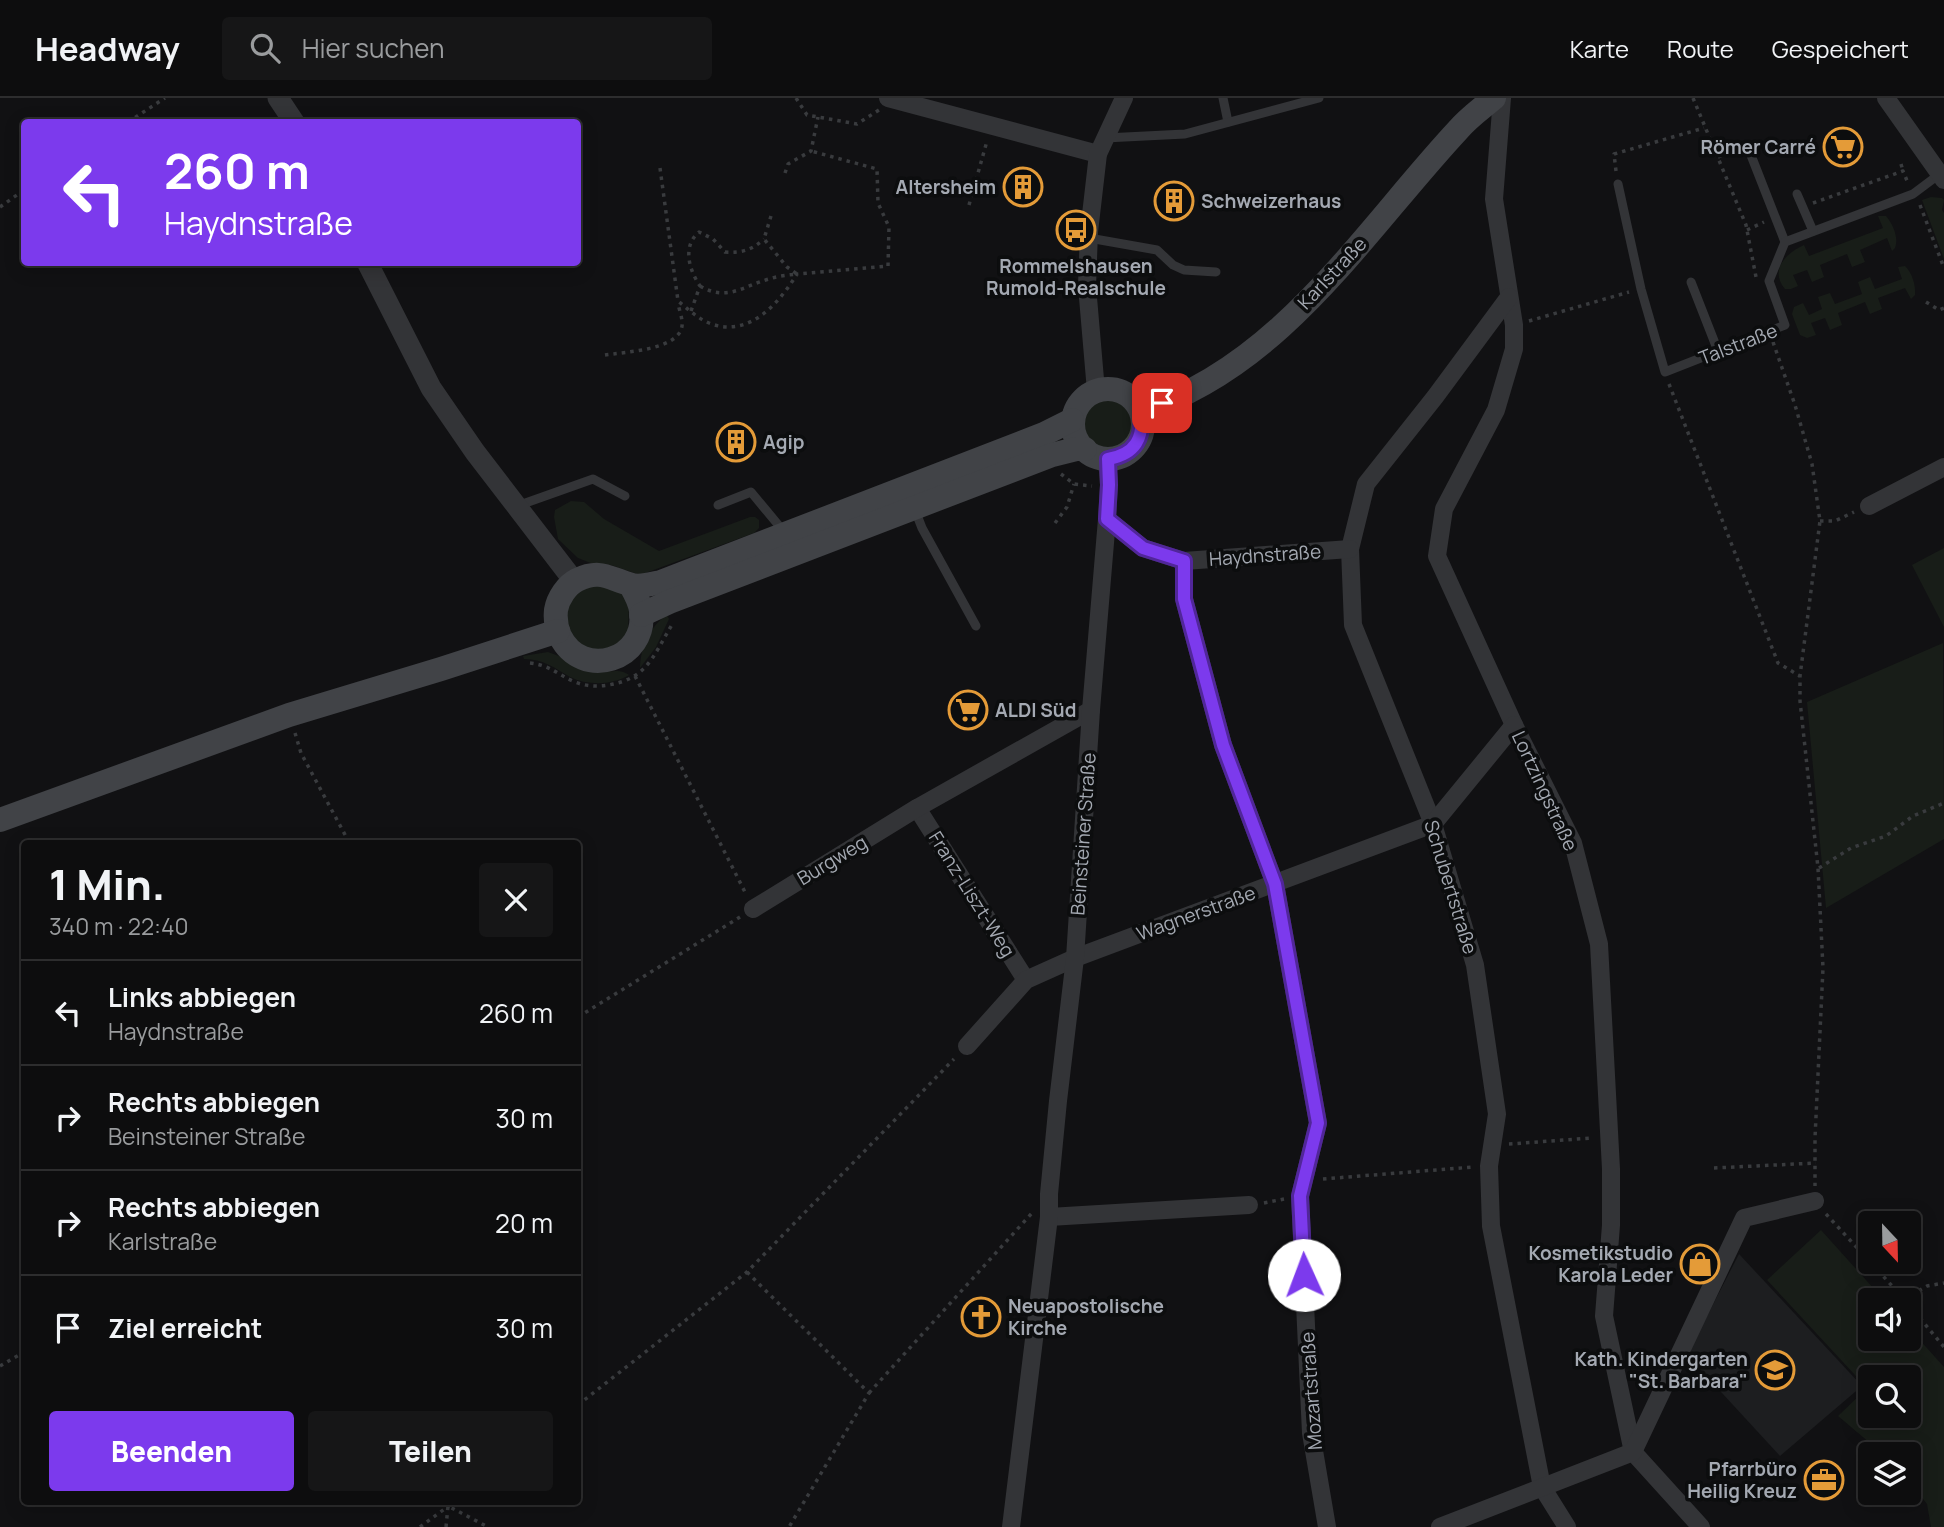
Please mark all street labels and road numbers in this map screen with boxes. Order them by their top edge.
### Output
street label: Karlstraße [1292,231,1372,315]
street label: Talstraße [1695,317,1781,371]
street label: Haydnstraße [1208,538,1322,572]
street label: Lortzingstraße [1506,727,1584,855]
street label: Beinsteiner Straße [1064,752,1102,916]
street label: Schubertstraße [1418,817,1484,957]
street label: Franz-Liszt-Weg [923,826,1021,962]
street label: Burgweg [792,829,872,891]
street label: Wagnerstraße [1133,879,1259,947]
street label: Mozartstraße [1294,1331,1328,1451]

